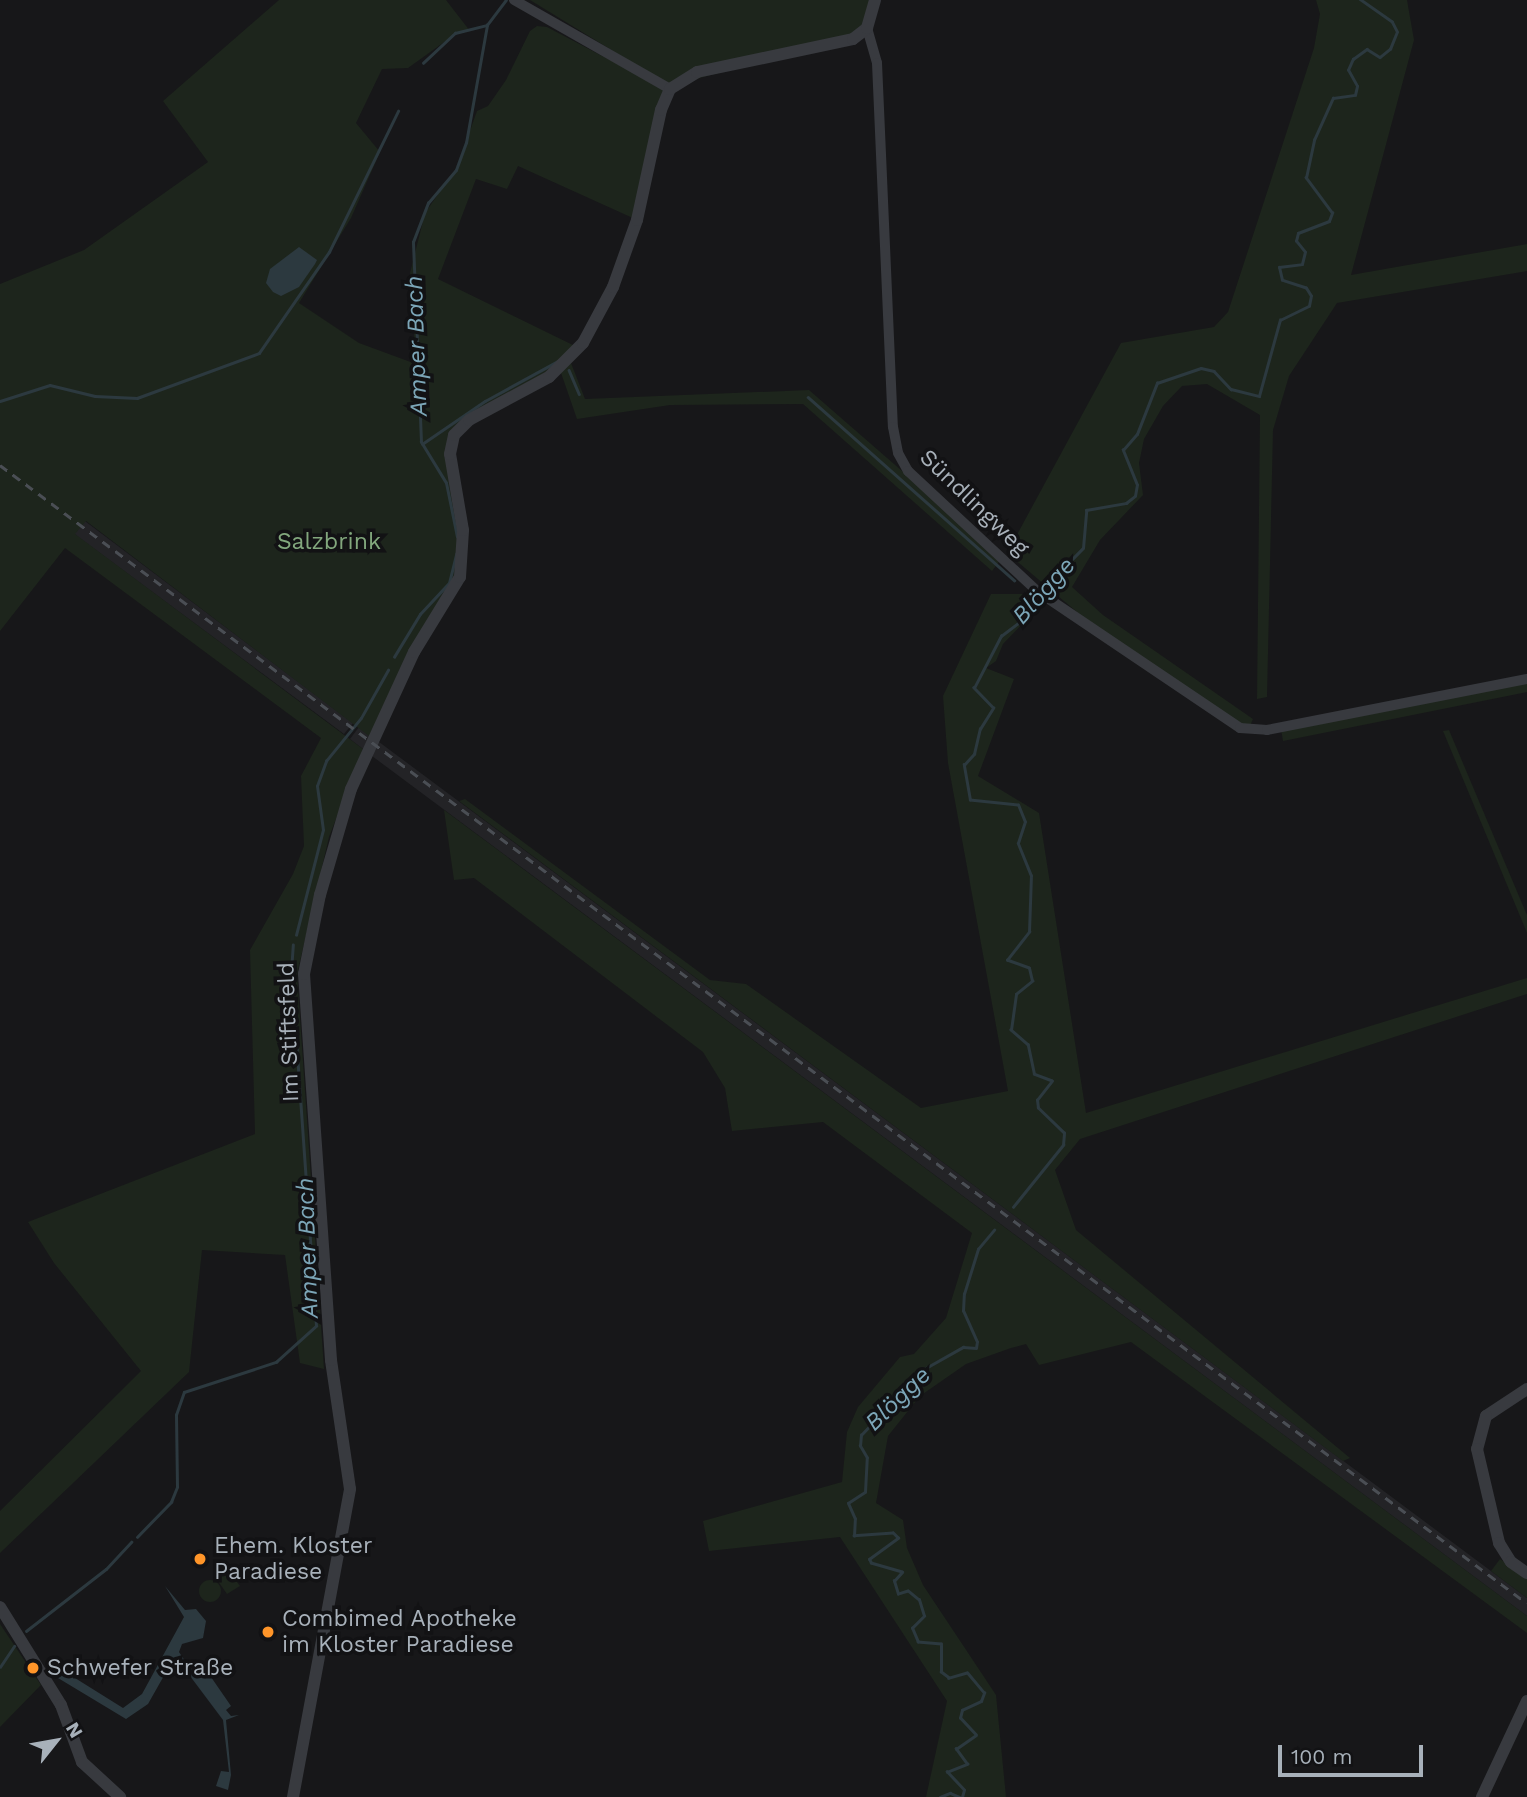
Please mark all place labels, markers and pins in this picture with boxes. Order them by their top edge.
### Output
place label: Ehem. Kloster Paradiese [214,1532,372,1586]
marker: Ehem. Kloster Paradiese [192,1551,208,1567]
place label: Combimed Apotheke im Kloster Paradiese [282,1605,518,1659]
marker: Combimed Apotheke im Kloster Paradiese [260,1624,276,1640]
place label: Schwefer Straße [47,1654,234,1682]
marker: Schwefer Straße [25,1660,41,1676]

